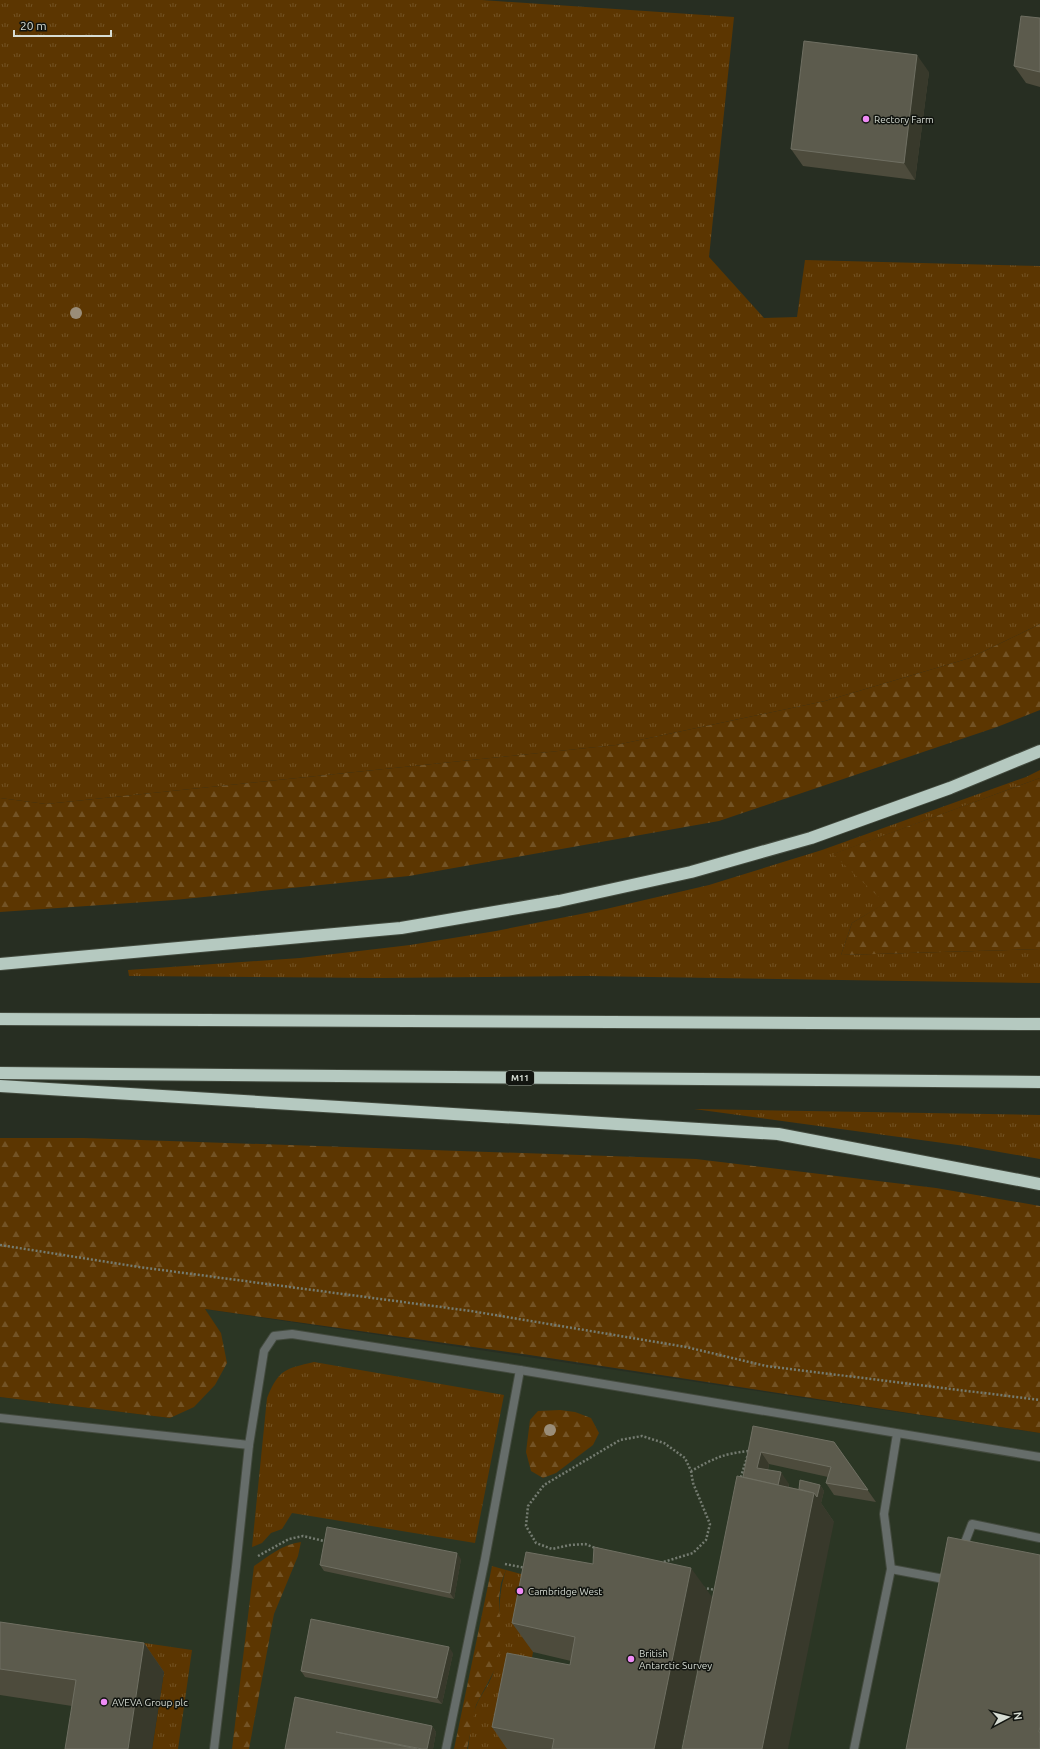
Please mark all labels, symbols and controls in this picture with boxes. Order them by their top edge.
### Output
scale bar [14,12,111,38]
text: 20 m [20,19,47,32]
marker: Rectory Farm [861,114,871,124]
place label: Rectory Farm [874,114,934,125]
road number: M11 [506,1071,534,1085]
marker: Cambridge West [515,1586,525,1596]
place label: Cambridge West [528,1586,602,1597]
place label: British Antarctic Survey [639,1648,712,1671]
marker: British Antarctic Survey [626,1654,636,1664]
marker: AVEVA Group plc [99,1697,109,1707]
place label: AVEVA Group plc [112,1697,188,1708]
north arrow [988,1697,1028,1737]
text: N [1011,1711,1024,1721]

